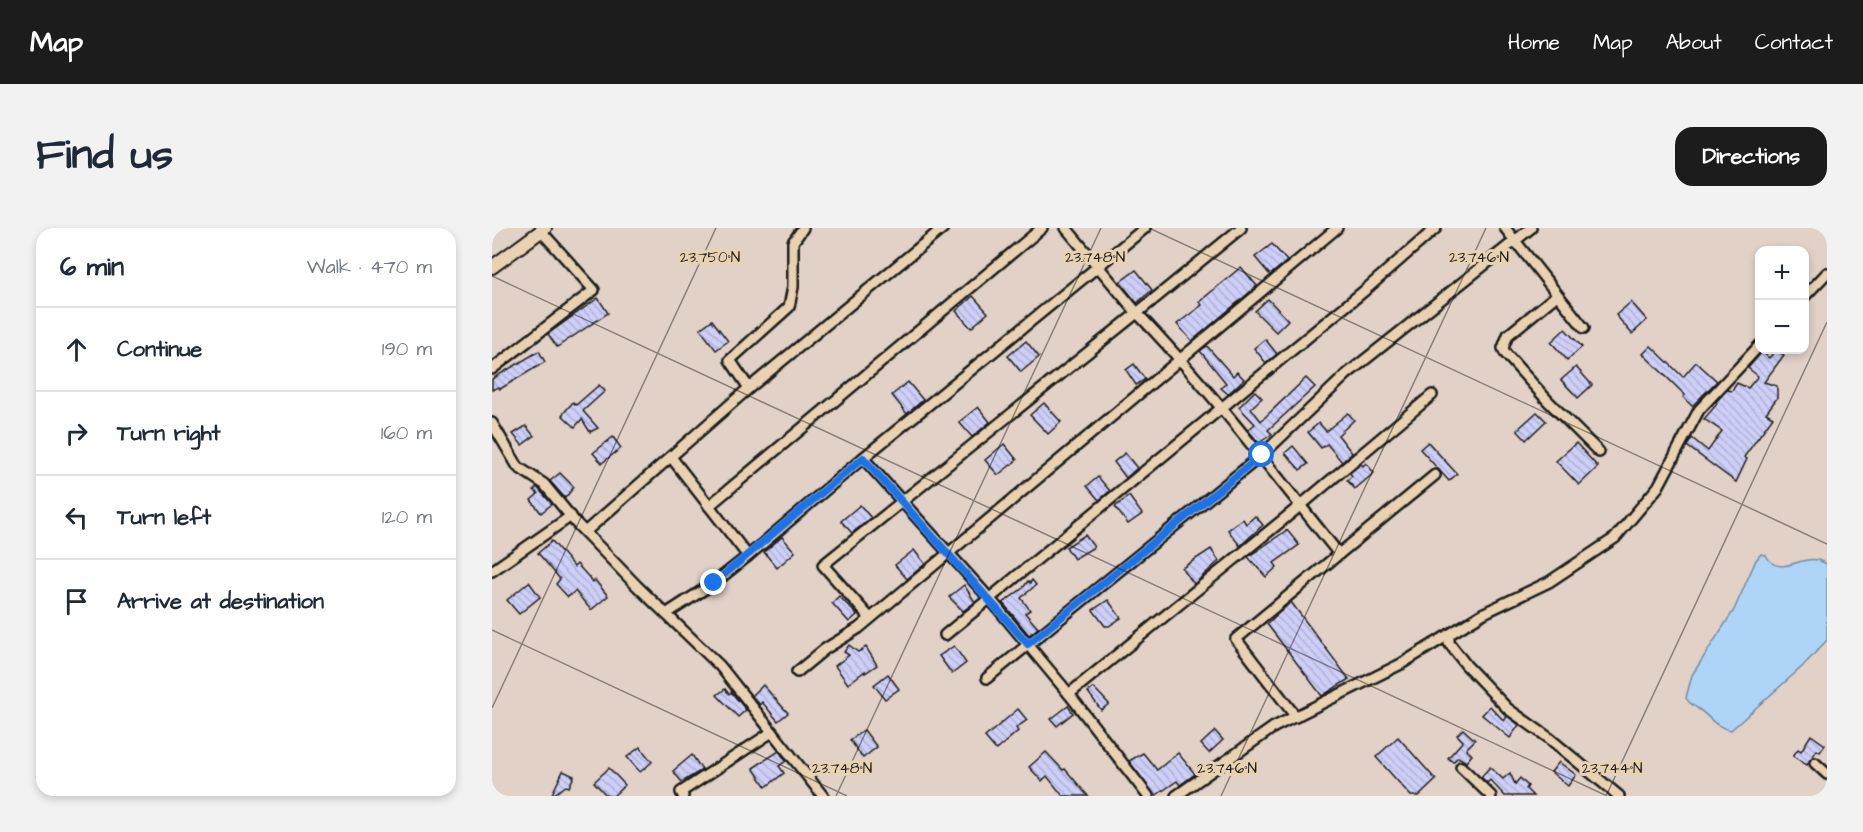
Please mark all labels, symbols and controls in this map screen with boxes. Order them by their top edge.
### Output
text: Map [30,23,83,62]
text: Home [1508,28,1560,57]
text: Map [1593,28,1633,57]
text: About [1666,28,1722,57]
text: Contact [1755,28,1833,57]
text: Find us [36,127,173,185]
button: Directions [1675,127,1827,186]
map controls [1755,246,1809,354]
button: + [1755,246,1809,300]
text: 23.750°N [680,247,740,268]
text: 23.748°N [1065,247,1125,268]
text: 23.746°N [1449,247,1509,268]
text: 6 min [60,249,124,285]
text: Walk · 470 m [307,253,432,281]
button: − [1755,300,1809,354]
icon: ahead [60,333,93,366]
text: Continue [117,334,202,365]
text: 190 m [382,335,432,363]
icon: right [60,417,93,450]
text: Turn right [117,418,220,449]
text: 160 m [381,419,432,447]
route start [1248,441,1274,467]
icon: left [60,501,93,534]
text: Turn left [117,502,211,533]
text: 120 m [382,503,432,531]
route end [700,569,726,595]
icon: arrive [60,585,93,618]
text: Arrive at destination [117,586,324,617]
text: 23.748°N [812,758,872,779]
text: 23.746°N [1197,758,1257,779]
text: 23.744°N [1582,758,1642,779]

